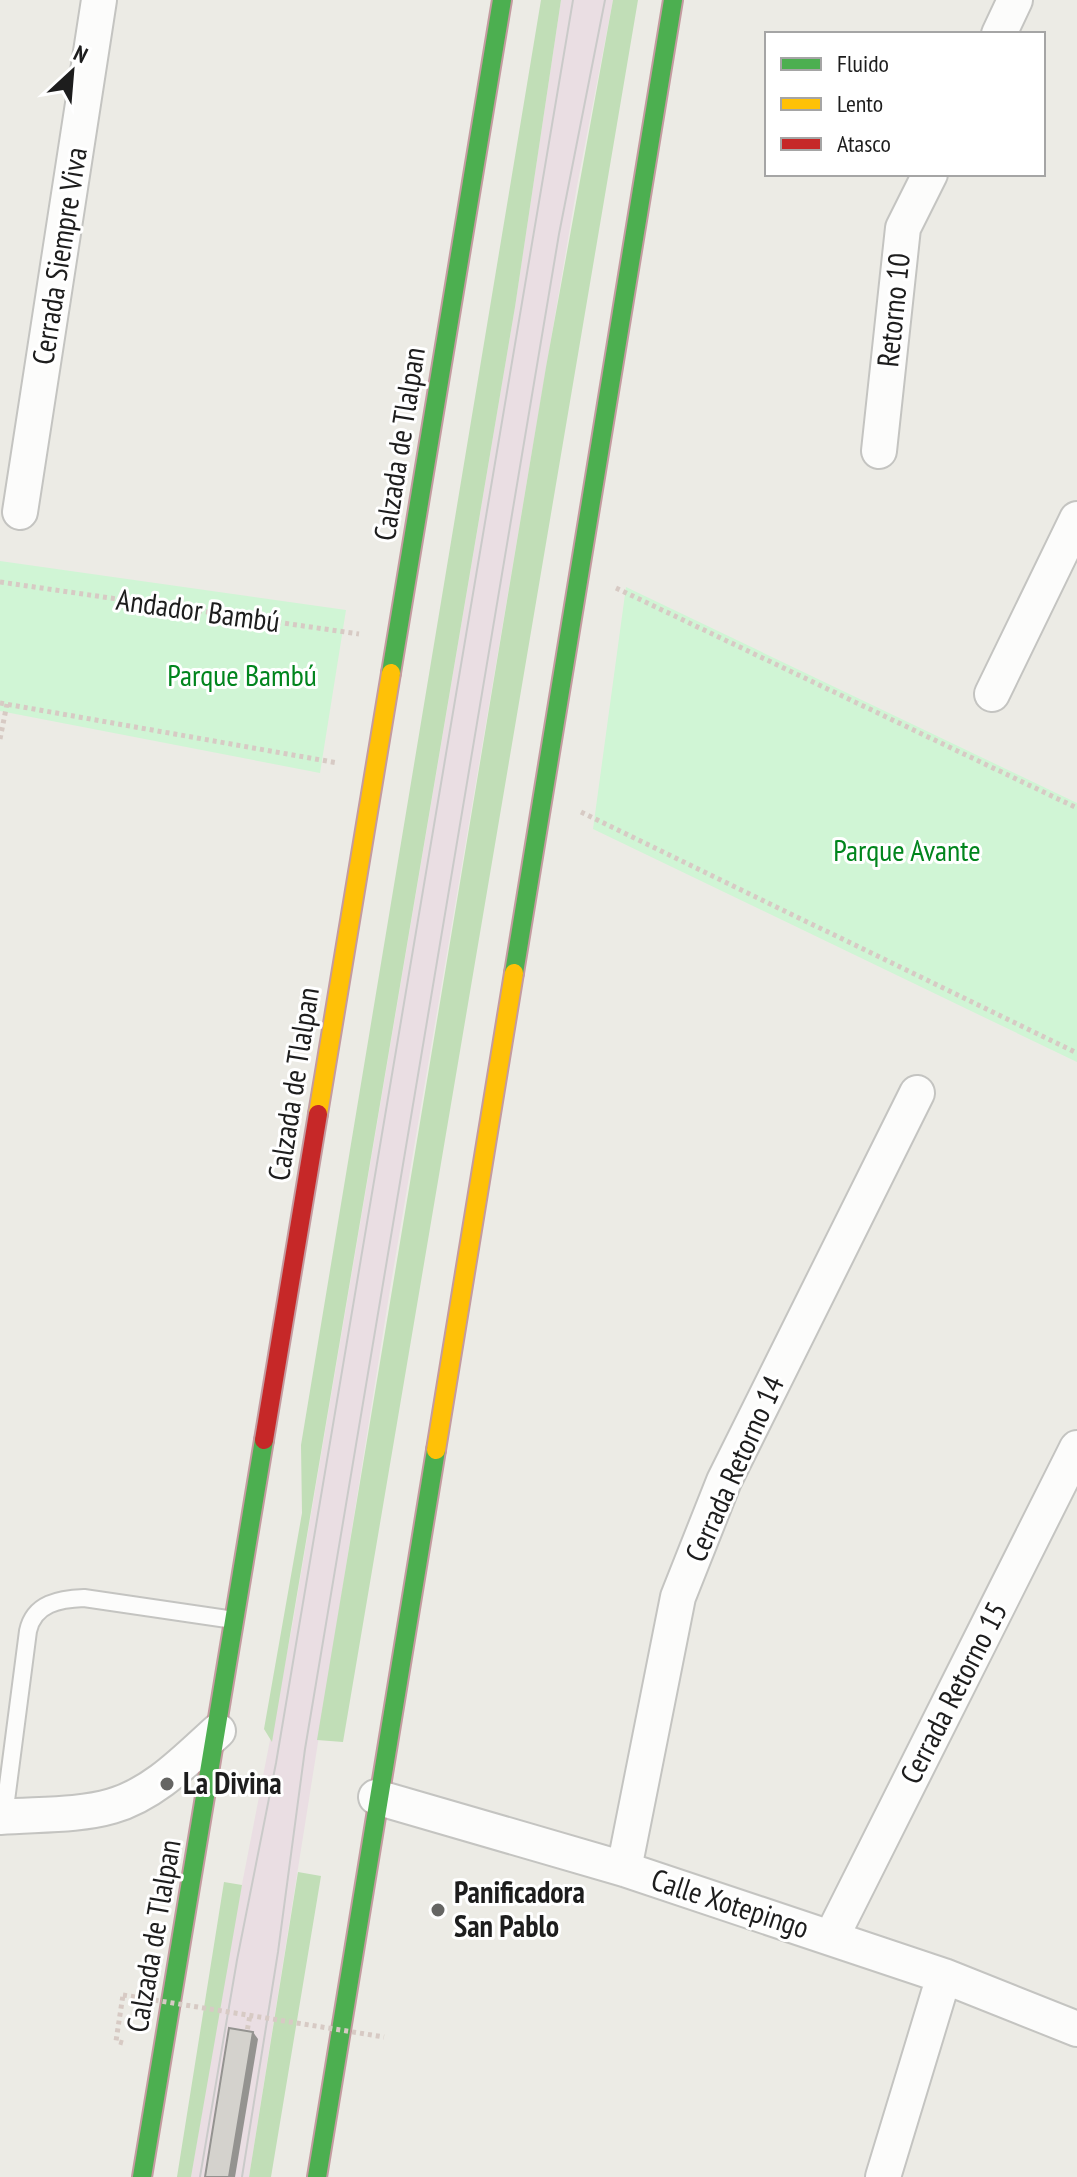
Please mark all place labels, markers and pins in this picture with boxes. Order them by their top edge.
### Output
place label: La Divina [183,1763,282,1802]
marker: La Divina [158,1775,176,1793]
place label: Panificadora San Pablo [454,1872,585,1945]
marker: Panificadora San Pablo [429,1901,447,1919]

